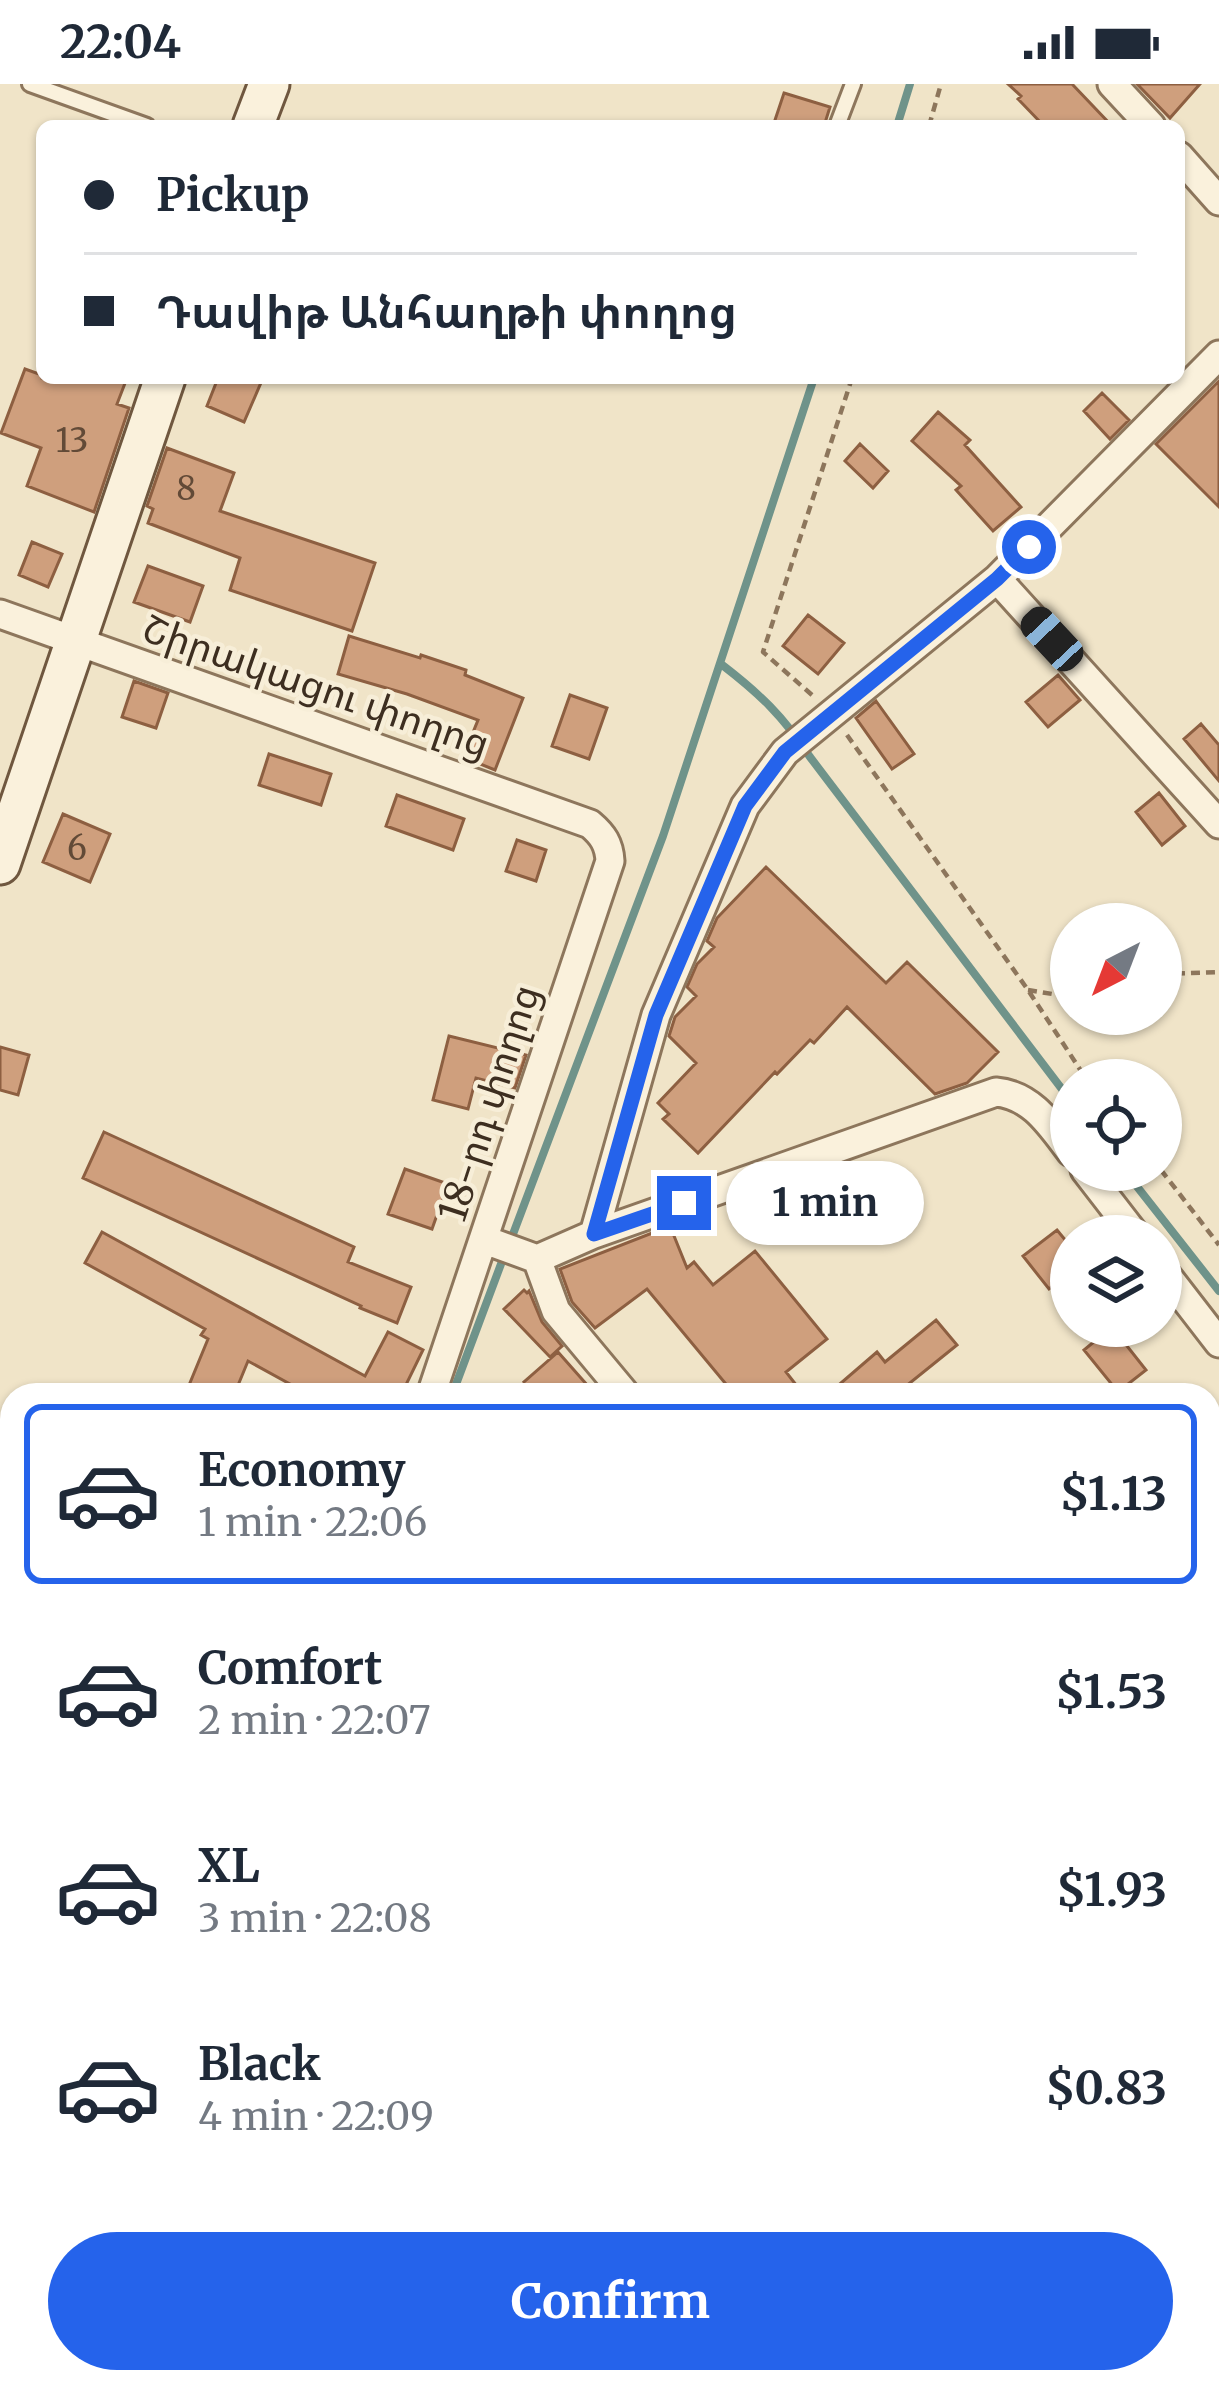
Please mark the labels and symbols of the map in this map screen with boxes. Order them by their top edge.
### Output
house number: 13 [56,420,88,461]
house number: 8 [176,468,196,509]
route start [1002,520,1056,574]
car [1014,600,1090,678]
street label: Շիրակացու փողոց [136,604,496,768]
house number: 6 [67,828,87,869]
north arrow [1050,903,1182,1035]
street label: 18-րդ փողոց [428,978,550,1228]
callout: 1 min [726,1161,924,1245]
route end [657,1176,711,1230]

